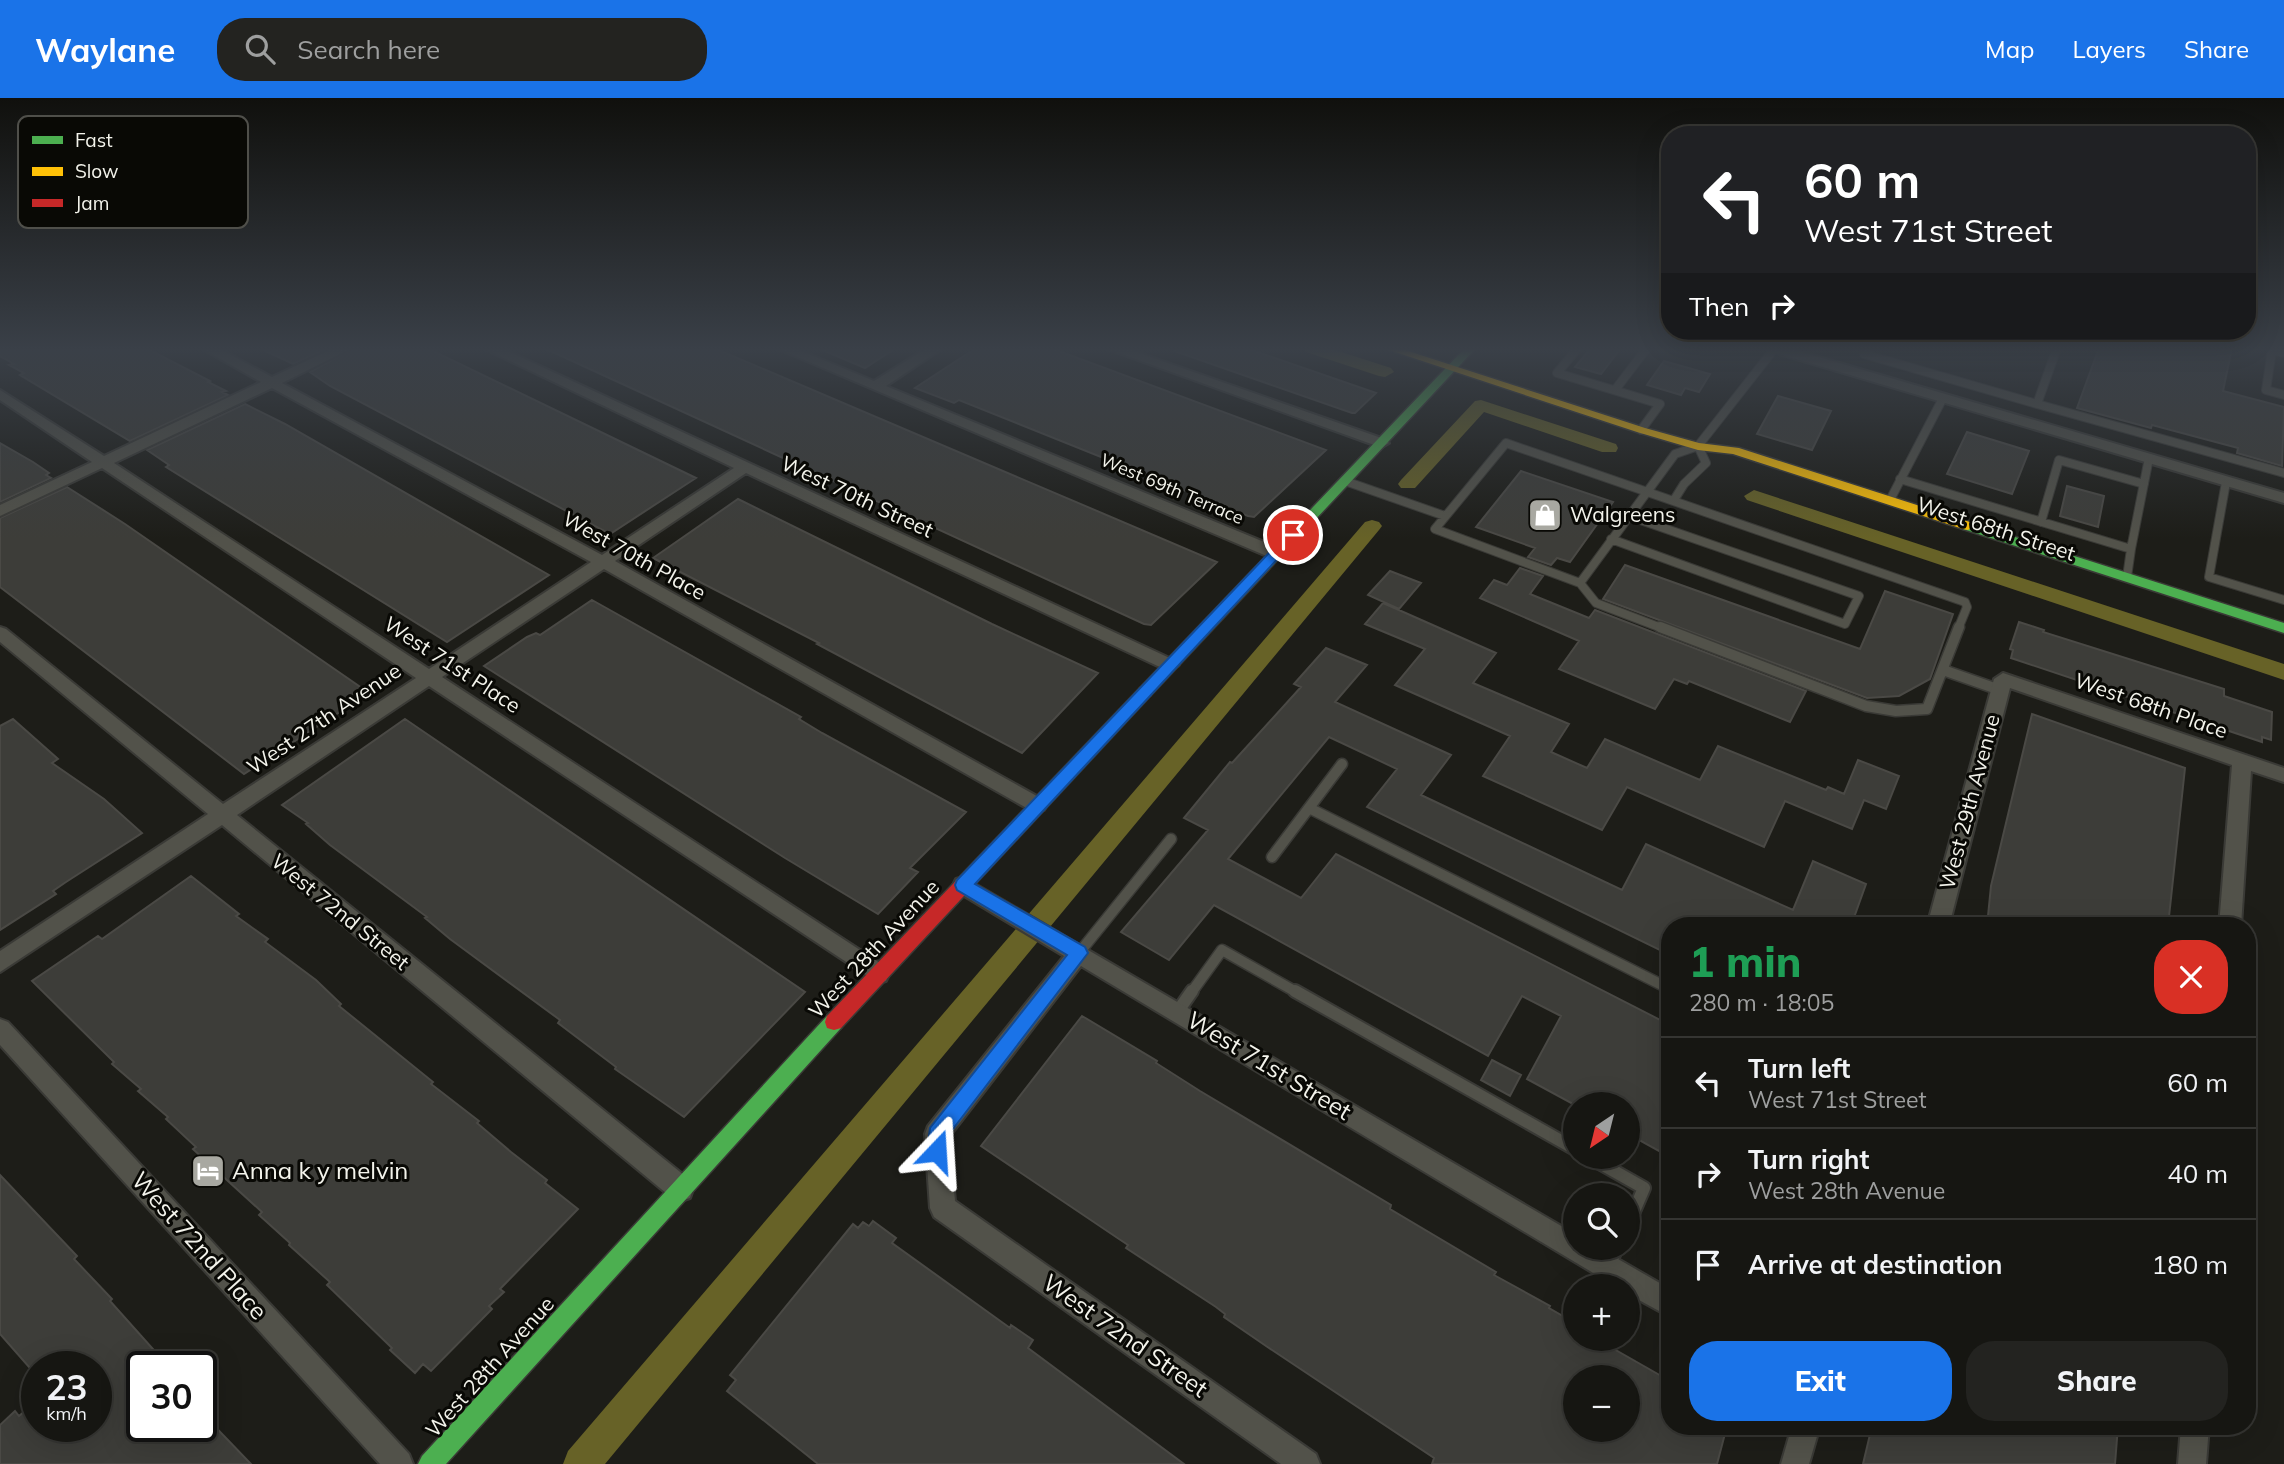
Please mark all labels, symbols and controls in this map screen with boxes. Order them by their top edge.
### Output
search box [217,18,707,81]
text: Waylane [35,29,175,70]
icon: search [241,30,279,68]
text: Search here [297,33,440,66]
text: Map [1985,34,2034,64]
text: Layers [2072,34,2146,64]
text: Share [2184,34,2249,64]
legend [18,116,248,228]
text: Fast [75,128,113,152]
text: 60 m [1804,149,1920,210]
icon: left [1689,154,1780,245]
text: Slow [75,159,119,183]
text: Jam [75,191,109,215]
text: West 71st Street [1804,210,2053,250]
icon: right [1763,287,1801,325]
text: Then [1689,290,1749,323]
street label: West 69th Terrace [1097,448,1247,529]
street label: West 70th Street [777,449,938,543]
street label: West 68th Street [1914,490,2079,566]
shop icon: Walgreens [1526,496,1564,534]
place label: Walgreens [1570,501,1675,527]
street label: West 70th Place [558,505,711,605]
pin [1263,505,1323,565]
icon: arrive [1274,516,1312,554]
street label: West 71st Place [379,610,526,718]
street label: West 27th Avenue [241,657,405,779]
street label: West 68th Place [2071,667,2231,743]
street label: West 29th Avenue [1933,711,2005,892]
street label: West 72nd Street [266,848,415,975]
street label: West 28th Avenue [802,874,944,1023]
text: 1 min [1689,935,1802,988]
button: close [2154,940,2228,1014]
text: 280 m · 18:05 [1689,988,1834,1017]
street label: West 71st Street [1182,1004,1357,1126]
text: Turn left [1748,1052,1850,1085]
icon: left [1689,1064,1727,1102]
text: 60 m [2167,1066,2228,1099]
text: West 71st Street [1748,1085,1927,1114]
north arrow [1563,1092,1640,1169]
map controls [1563,1092,1640,1442]
position arrow [900,1114,974,1188]
text: Turn right [1748,1143,1869,1176]
hotel icon: Anna k y melvin [189,1152,227,1190]
place label: Anna k y melvin [232,1155,408,1185]
icon: right [1689,1155,1727,1193]
text: 40 m [2167,1157,2228,1190]
street label: West 72nd Place [125,1165,274,1326]
text: West 28th Avenue [1748,1176,1945,1205]
button: search [1563,1183,1640,1260]
icon: arrive [1689,1246,1727,1284]
text: Arrive at destination [1748,1248,2003,1281]
text: 180 m [2152,1248,2228,1281]
street label: West 72nd Street [1037,1267,1214,1403]
button: + [1563,1274,1640,1351]
street label: West 28th Avenue [419,1291,559,1442]
button: Exit [1689,1341,1952,1421]
button: Share [1966,1341,2228,1421]
speed limit sign: 30 [126,1351,217,1442]
text: 23 [45,1365,88,1409]
button: − [1563,1365,1640,1442]
text: km/h [46,1402,87,1425]

